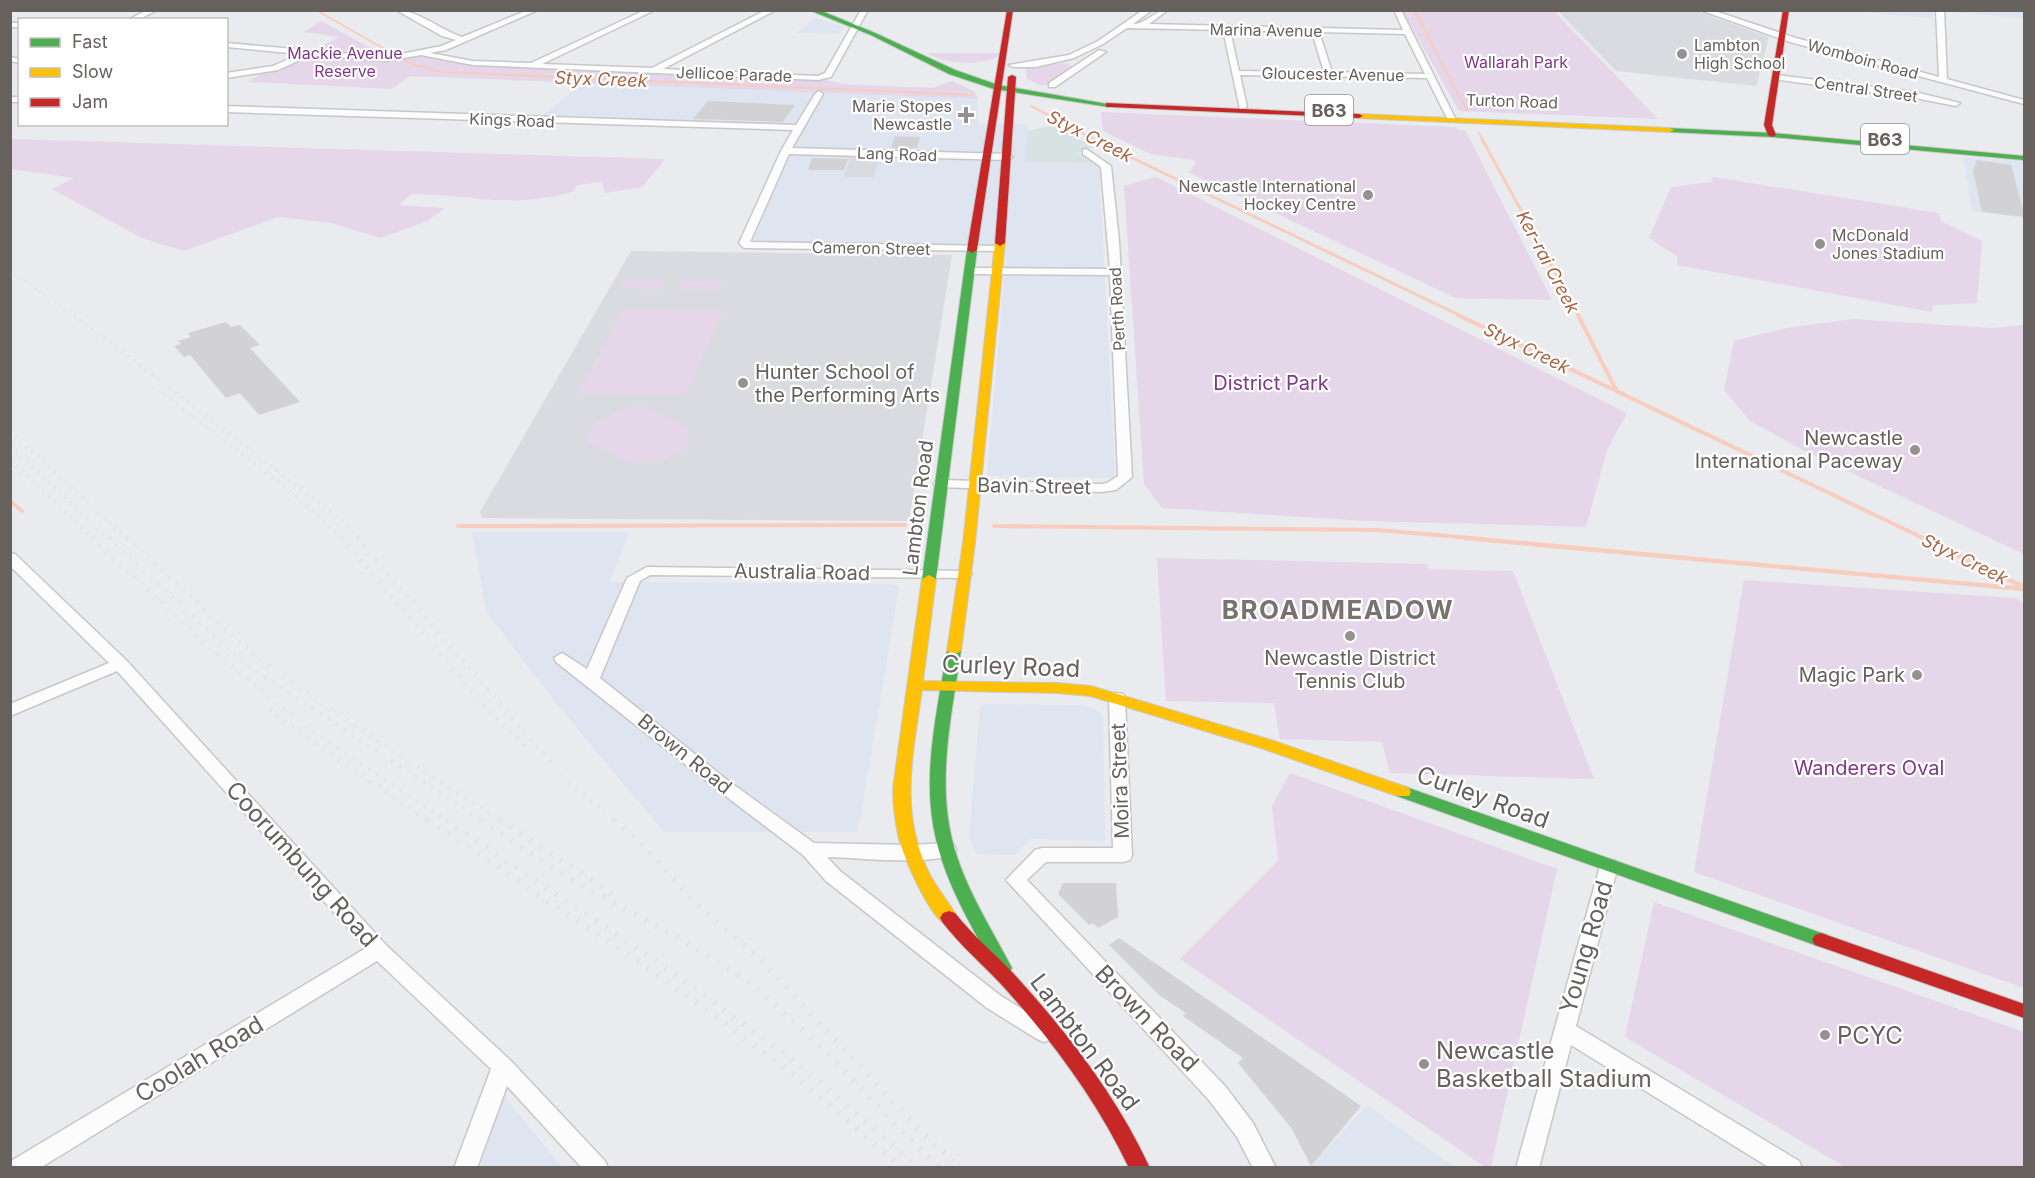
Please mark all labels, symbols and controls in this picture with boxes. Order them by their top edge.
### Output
legend [18,18,228,126]
street label: Marina Avenue [1209,19,1323,41]
text: Fast [72,31,108,52]
place label: Lambton High School [1694,35,1785,73]
street label: Womboin Road [1805,35,1921,83]
park label: Mackie Avenue Reserve [287,43,403,81]
marker: Lambton High School [1675,47,1689,61]
park label: Wallarah Park [1464,52,1568,72]
text: Slow [72,61,113,82]
street label: Jellicoe Parade [676,62,792,86]
street label: Gloucester Avenue [1261,63,1405,85]
water label: Styx Creek [554,67,649,91]
street label: Central Street [1813,72,1919,106]
street label: Turton Road [1466,89,1558,113]
text: Jam [72,91,108,112]
road number: B63 [1305,95,1353,125]
place label: Marie Stopes Newcastle [852,96,952,134]
marker: Marie Stopes Newcastle [957,106,975,124]
water label: Styx Creek [1044,106,1137,167]
street label: Kings Road [469,109,555,131]
road number: B63 [1861,124,1909,154]
street label: Lang Road [856,143,938,165]
place label: Newcastle International Hockey Centre [1179,176,1356,214]
marker: Newcastle International Hockey Centre [1361,188,1375,202]
water label: Ker-rai Creek [1512,207,1584,318]
place label: McDonald Jones Stadium [1832,225,1944,263]
street label: Cameron Street [812,237,930,259]
marker: McDonald Jones Stadium [1813,237,1827,251]
street label: Perth Road [1105,267,1129,351]
water label: Styx Creek [1481,318,1574,378]
place label: Hunter School of the Performing Arts [755,360,940,407]
park label: District Park [1213,371,1329,395]
marker: Hunter School of the Performing Arts [736,376,750,390]
place label: Newcastle International Paceway [1695,426,1903,473]
street label: Lambton Road [898,439,938,577]
marker: Newcastle International Paceway [1908,443,1922,457]
street label: Bavin Street [977,473,1092,499]
water label: Styx Creek [1919,529,2012,589]
street label: Australia Road [734,559,870,585]
district label: BROADMEADOW [1222,594,1454,625]
marker: Newcastle District Tennis Club [1343,629,1357,643]
place label: Newcastle District Tennis Club [1264,646,1436,693]
street label: Curley Road [941,649,1081,683]
place label: Magic Park [1799,663,1905,687]
marker: Magic Park [1910,668,1924,682]
street label: Brown Road [633,709,737,799]
street label: Moira Street [1106,722,1134,839]
park label: Wanderers Oval [1794,756,1944,780]
street label: Curley Road [1413,760,1553,834]
street label: Coorumbung Road [220,775,384,953]
street label: Young Road [1553,877,1619,1017]
street label: Brown Road [1089,959,1205,1077]
street label: Lambton Road [1024,968,1146,1116]
street label: Coolah Road [130,1009,268,1109]
place label: PCYC [1837,1021,1903,1050]
marker: PCYC [1818,1028,1832,1042]
place label: Newcastle Basketball Stadium [1436,1036,1652,1093]
marker: Newcastle Basketball Stadium [1417,1057,1431,1071]

